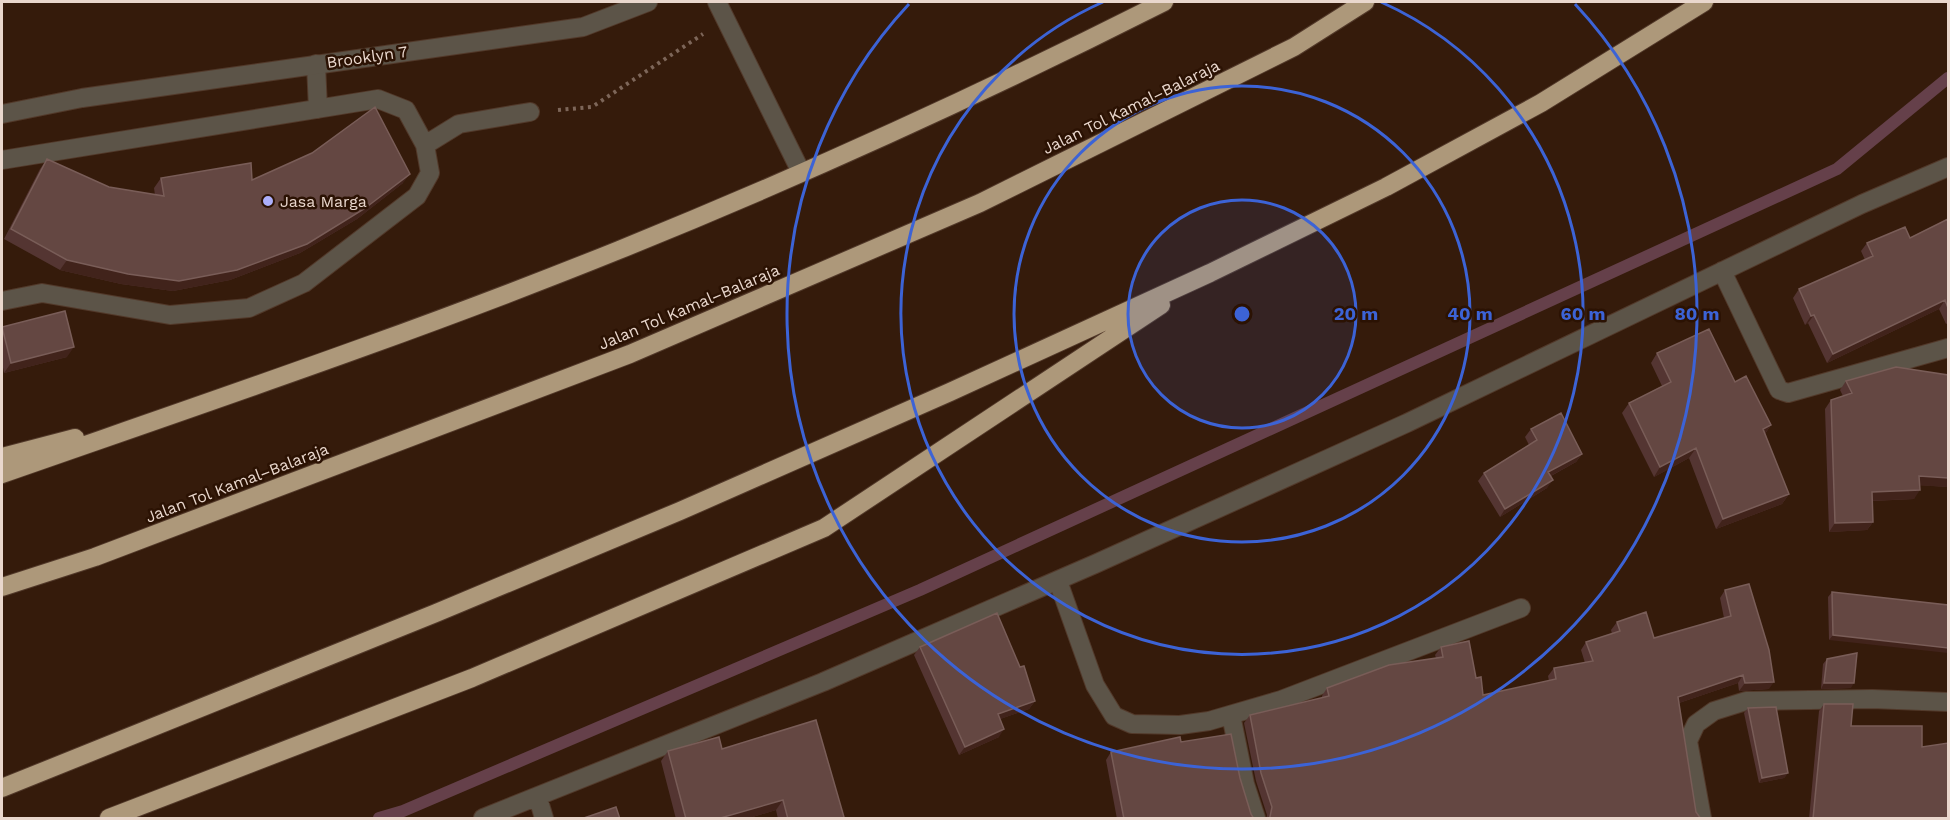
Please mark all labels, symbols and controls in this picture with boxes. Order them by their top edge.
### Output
street label: Brooklyn 7 [325,42,409,72]
street label: Jalan Tol Kamal–Balaraja [1039,56,1223,158]
place label: Jasa Marga [280,192,367,211]
marker: Jasa Marga [261,194,275,208]
street label: Jalan Tol Kamal–Balaraja [596,260,782,354]
text: 20 m [1334,303,1378,324]
text: 40 m [1447,303,1493,324]
text: 60 m [1561,303,1605,324]
text: 80 m [1675,303,1719,324]
centre of rings [1232,304,1252,324]
street label: Jalan Tol Kamal–Balaraja [143,439,331,527]

